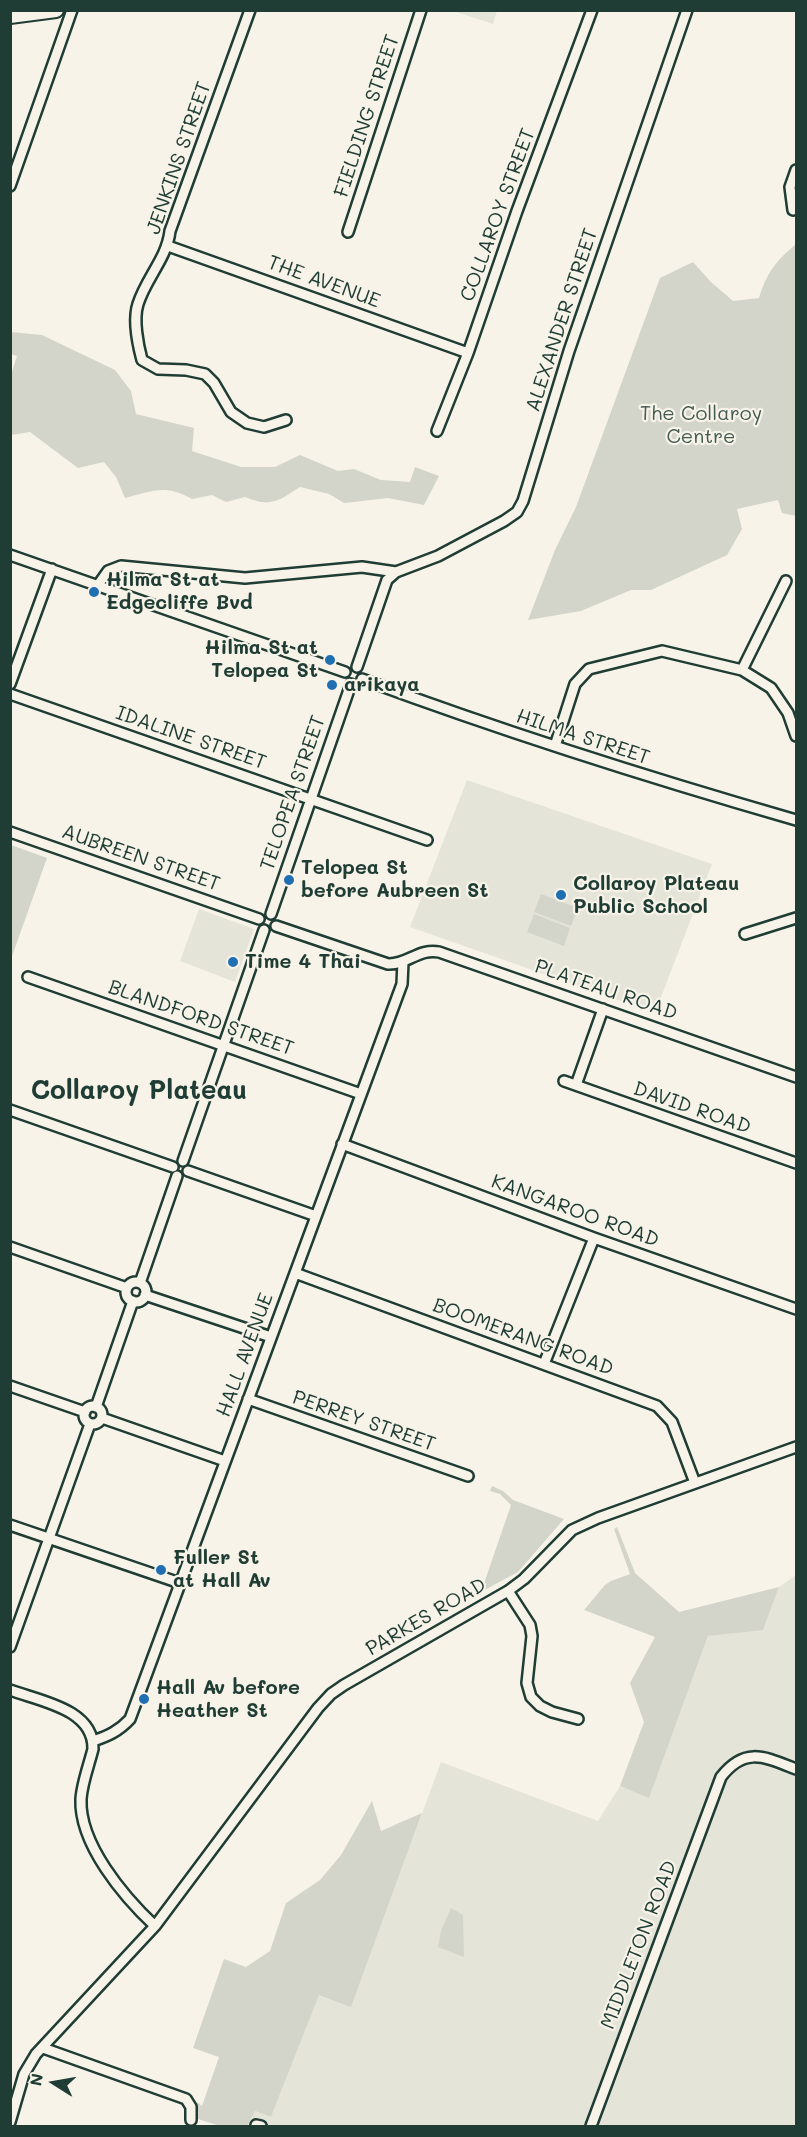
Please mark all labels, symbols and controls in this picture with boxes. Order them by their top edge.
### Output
street label: FIELDING STREET [329,32,405,200]
street label: JENKINS STREET [142,79,216,237]
street label: COLLAROY STREET [456,125,540,305]
street label: ALEXANDER STREET [521,225,603,415]
street label: THE AVENUE [264,251,384,313]
park label: The Collaroy Centre [640,402,762,449]
place label: Hilma St at Edgecliffe Bvd [106,568,253,615]
marker: Hilma St at Edgecliffe Bvd [87,585,101,599]
place label: Hilma St at Telopea St [205,636,318,683]
marker: Hilma St at Telopea St [323,653,337,667]
place label: arikaya [344,673,420,697]
marker: arikaya [325,678,339,692]
street label: IDALINE STREET [113,701,269,775]
street label: HILMA STREET [513,704,653,770]
street label: TELOPEA STREET [255,712,331,874]
street label: AUBREEN STREET [59,820,223,896]
place label: Telopea St before Aubreen St [301,856,488,903]
place label: Collaroy Plateau Public School [573,872,740,919]
marker: Telopea St before Aubreen St [282,873,296,887]
marker: Collaroy Plateau Public School [554,888,568,902]
place label: Time 4 Thai [245,950,361,974]
street label: PLATEAU ROAD [532,954,680,1026]
marker: Time 4 Thai [226,955,240,969]
street label: BLANDFORD STREET [105,975,297,1061]
district label: Collaroy Plateau [31,1075,247,1107]
street label: DAVID ROAD [630,1077,754,1139]
street label: KANGAROO ROAD [488,1170,662,1252]
street label: HALL AVENUE [211,1290,279,1420]
street label: BOOMERANG ROAD [429,1293,617,1381]
street label: PERREY STREET [289,1385,439,1457]
place label: Fuller St at Hall Av [173,1546,271,1593]
marker: Fuller St at Hall Av [154,1563,168,1577]
street label: PARKES ROAD [362,1573,490,1661]
place label: Hall Av before Heather St [156,1676,300,1723]
marker: Hall Av before Heather St [137,1692,151,1706]
street label: MIDDLETON ROAD [596,1857,682,2033]
north arrow [24,2053,84,2113]
text: N [24,2072,47,2087]

